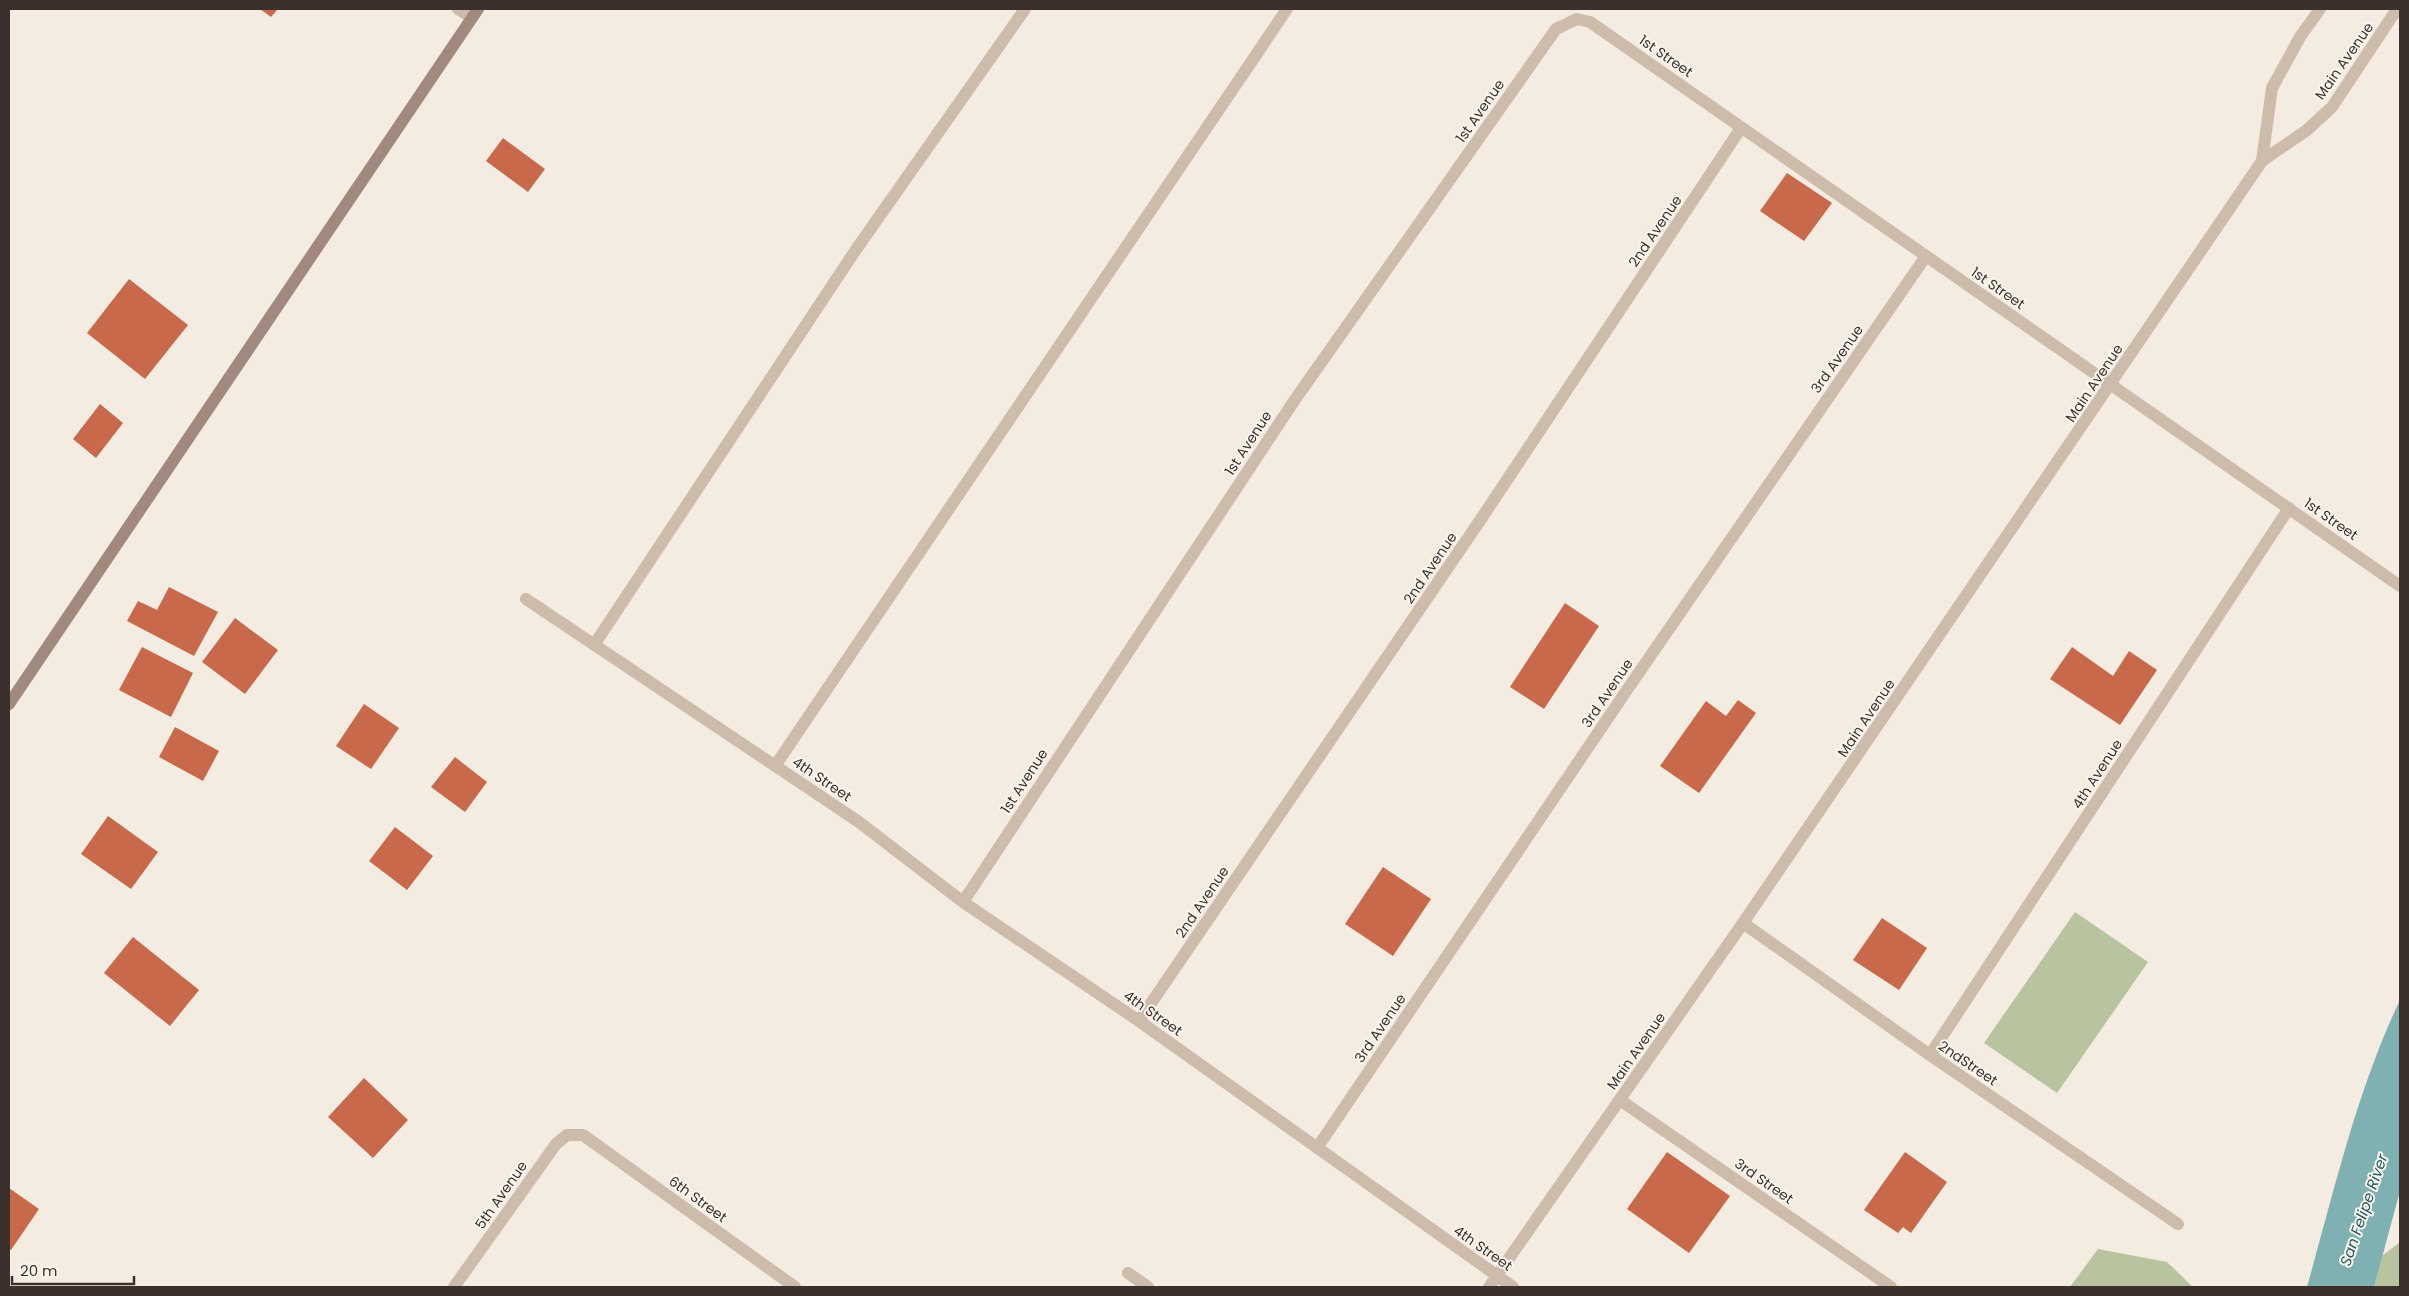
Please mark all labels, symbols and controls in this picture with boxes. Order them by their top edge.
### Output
street label: Main Avenue [2310,18,2378,104]
street label: 1st Street [1635,30,1697,82]
street label: 1st Avenue [1451,75,1509,147]
street label: 2nd Avenue [1624,191,1687,271]
street label: 1st Street [1967,262,2029,314]
street label: 3rd Avenue [1806,321,1868,397]
street label: Main Avenue [2060,340,2128,426]
street label: 1st Avenue [1220,407,1276,479]
street label: 1st Street [2300,493,2362,545]
street label: 2nd Avenue [1399,528,1462,608]
street label: 3rd Avenue [1577,654,1638,731]
street label: Main Avenue [1832,675,1900,761]
street label: 4th Avenue [2067,735,2127,813]
street label: 1st Avenue [996,745,1052,817]
street label: 4th Street [788,752,856,806]
street label: 2nd Avenue [1171,862,1234,942]
street label: 4th Street [1120,985,1186,1041]
street label: 3rd Avenue [1350,989,1411,1066]
street label: Main Avenue [1602,1008,1670,1094]
street label: 2ndStreet [1934,1036,2002,1090]
water label: San Felipe River [2335,1151,2393,1269]
street label: 3rd Street [1731,1153,1797,1209]
street label: 5th Avenue [470,1157,532,1233]
street label: 6th Street [665,1171,731,1227]
street label: 4th Street [1450,1220,1516,1276]
scale bar [12,1254,135,1286]
text: 20 m [20,1260,58,1281]

